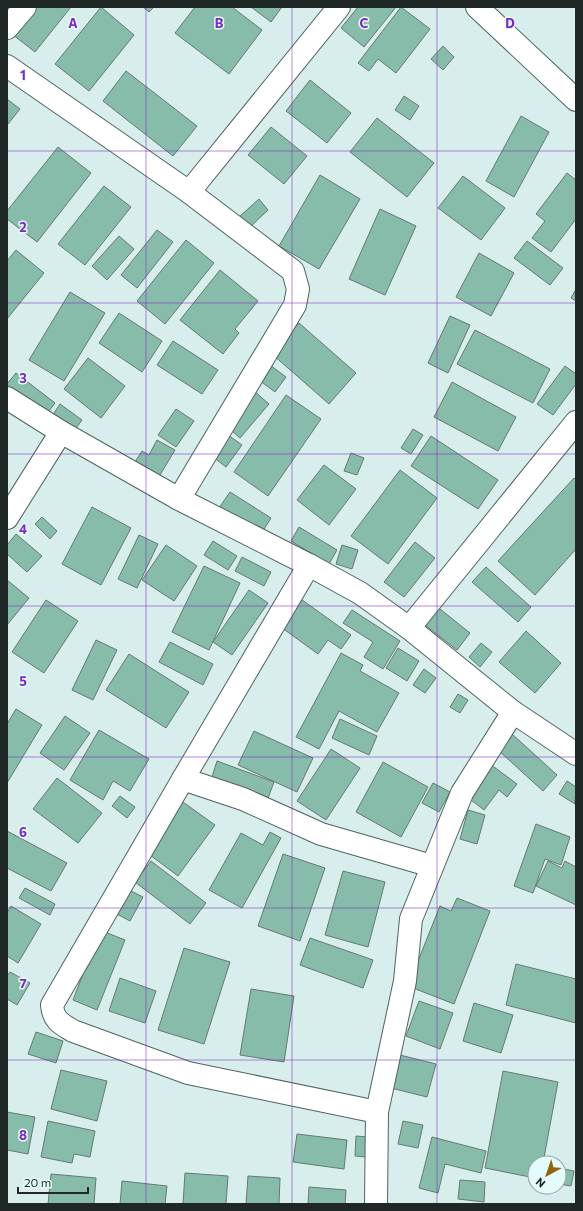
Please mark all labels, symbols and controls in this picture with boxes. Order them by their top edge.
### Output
text: A [68,15,78,31]
text: B [215,15,224,31]
text: C [360,15,369,31]
text: D [505,15,515,31]
text: 1 [20,67,26,83]
text: 2 [19,219,27,235]
text: 3 [19,370,27,386]
text: 4 [19,521,27,537]
text: 5 [19,673,27,689]
text: 6 [19,824,27,840]
text: 7 [19,975,27,991]
text: 8 [19,1127,27,1143]
north arrow [527,1155,567,1195]
scale bar [18,1169,88,1195]
text: 20 m [24,1175,51,1189]
text: N [533,1175,548,1191]

